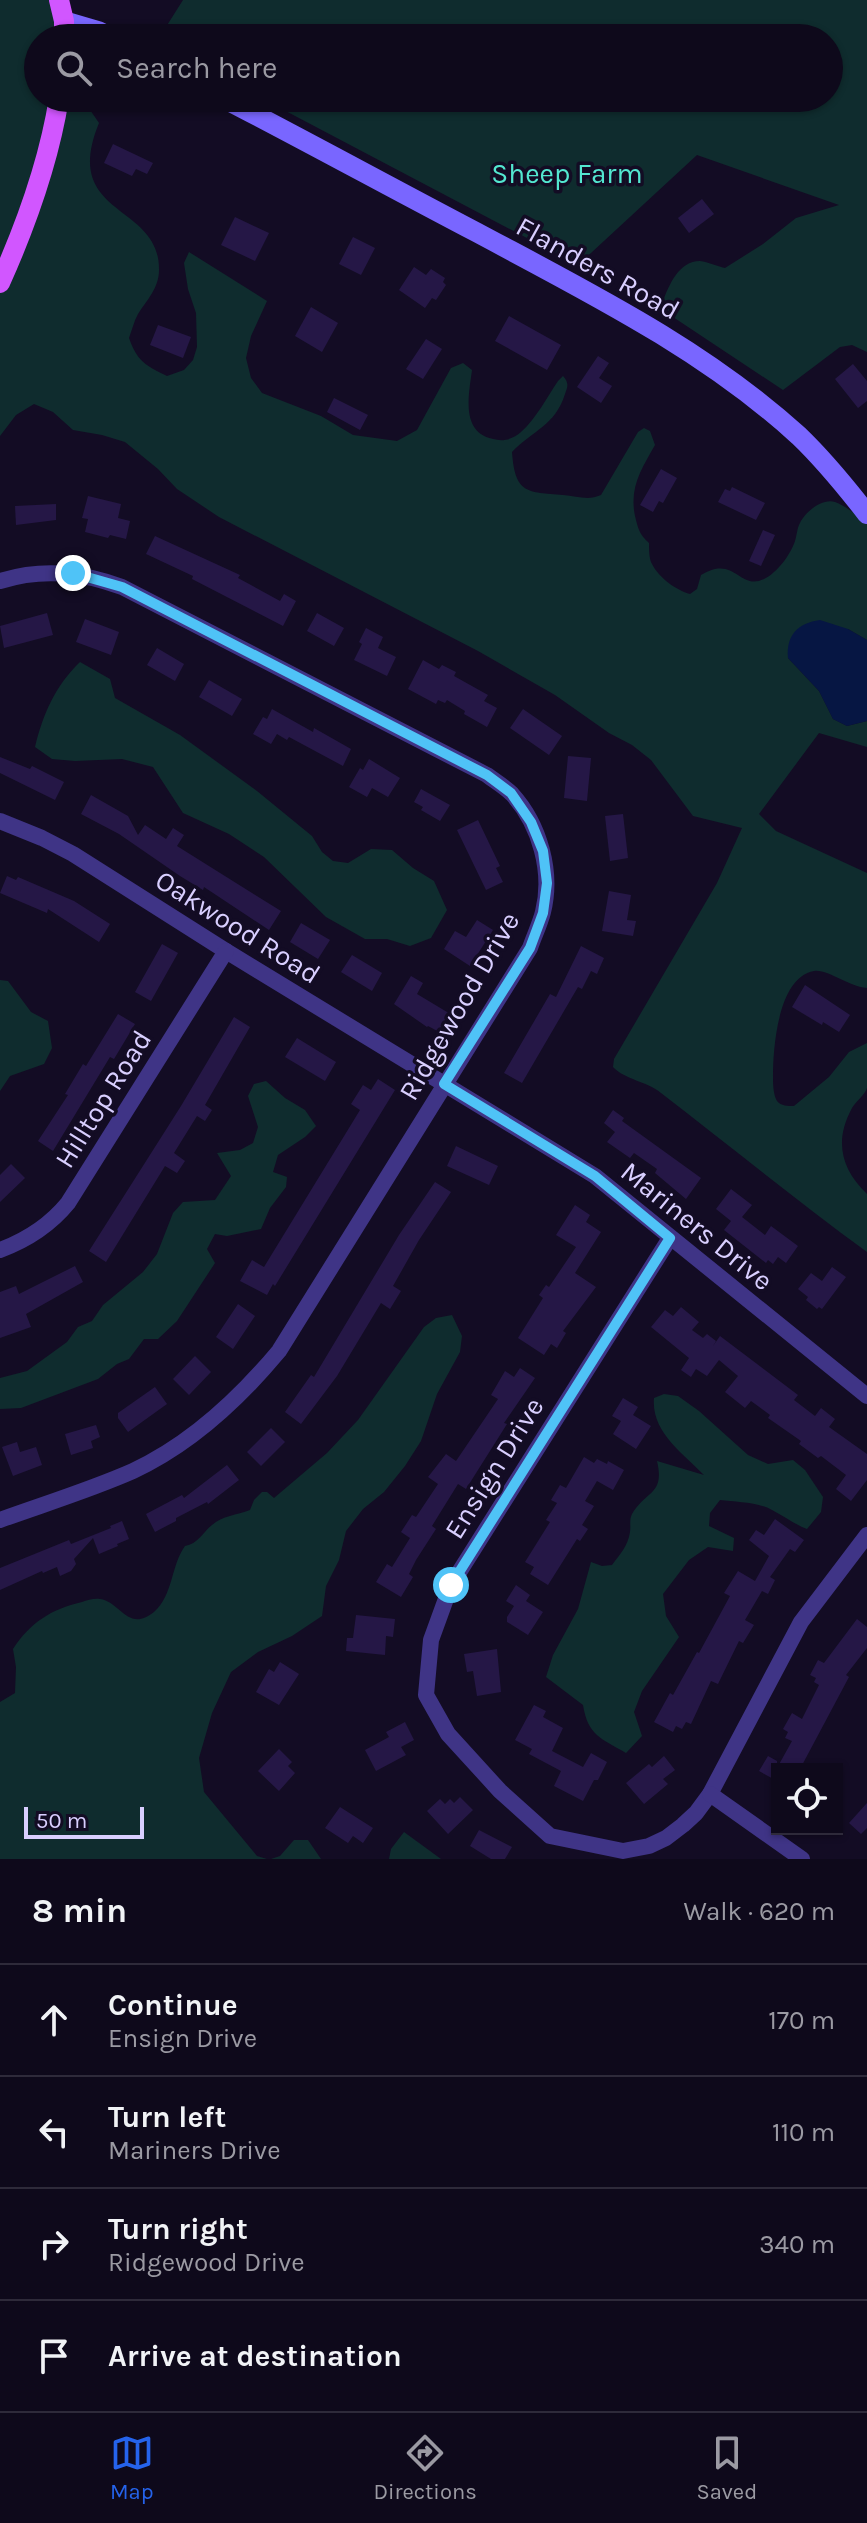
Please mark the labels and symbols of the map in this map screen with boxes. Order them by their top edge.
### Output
park label: Sheep Farm [491,157,643,190]
street label: Flanders Road [511,210,685,326]
route end [55,555,91,591]
street label: Oakwood Road [150,863,326,991]
street label: Ridgewood Drive [392,906,526,1106]
street label: Hilltop Road [48,1024,158,1174]
street label: Mariners Drive [614,1155,780,1297]
street label: Ensign Drive [437,1391,551,1545]
route start [433,1567,469,1603]
scale bar [24,1803,144,1839]

